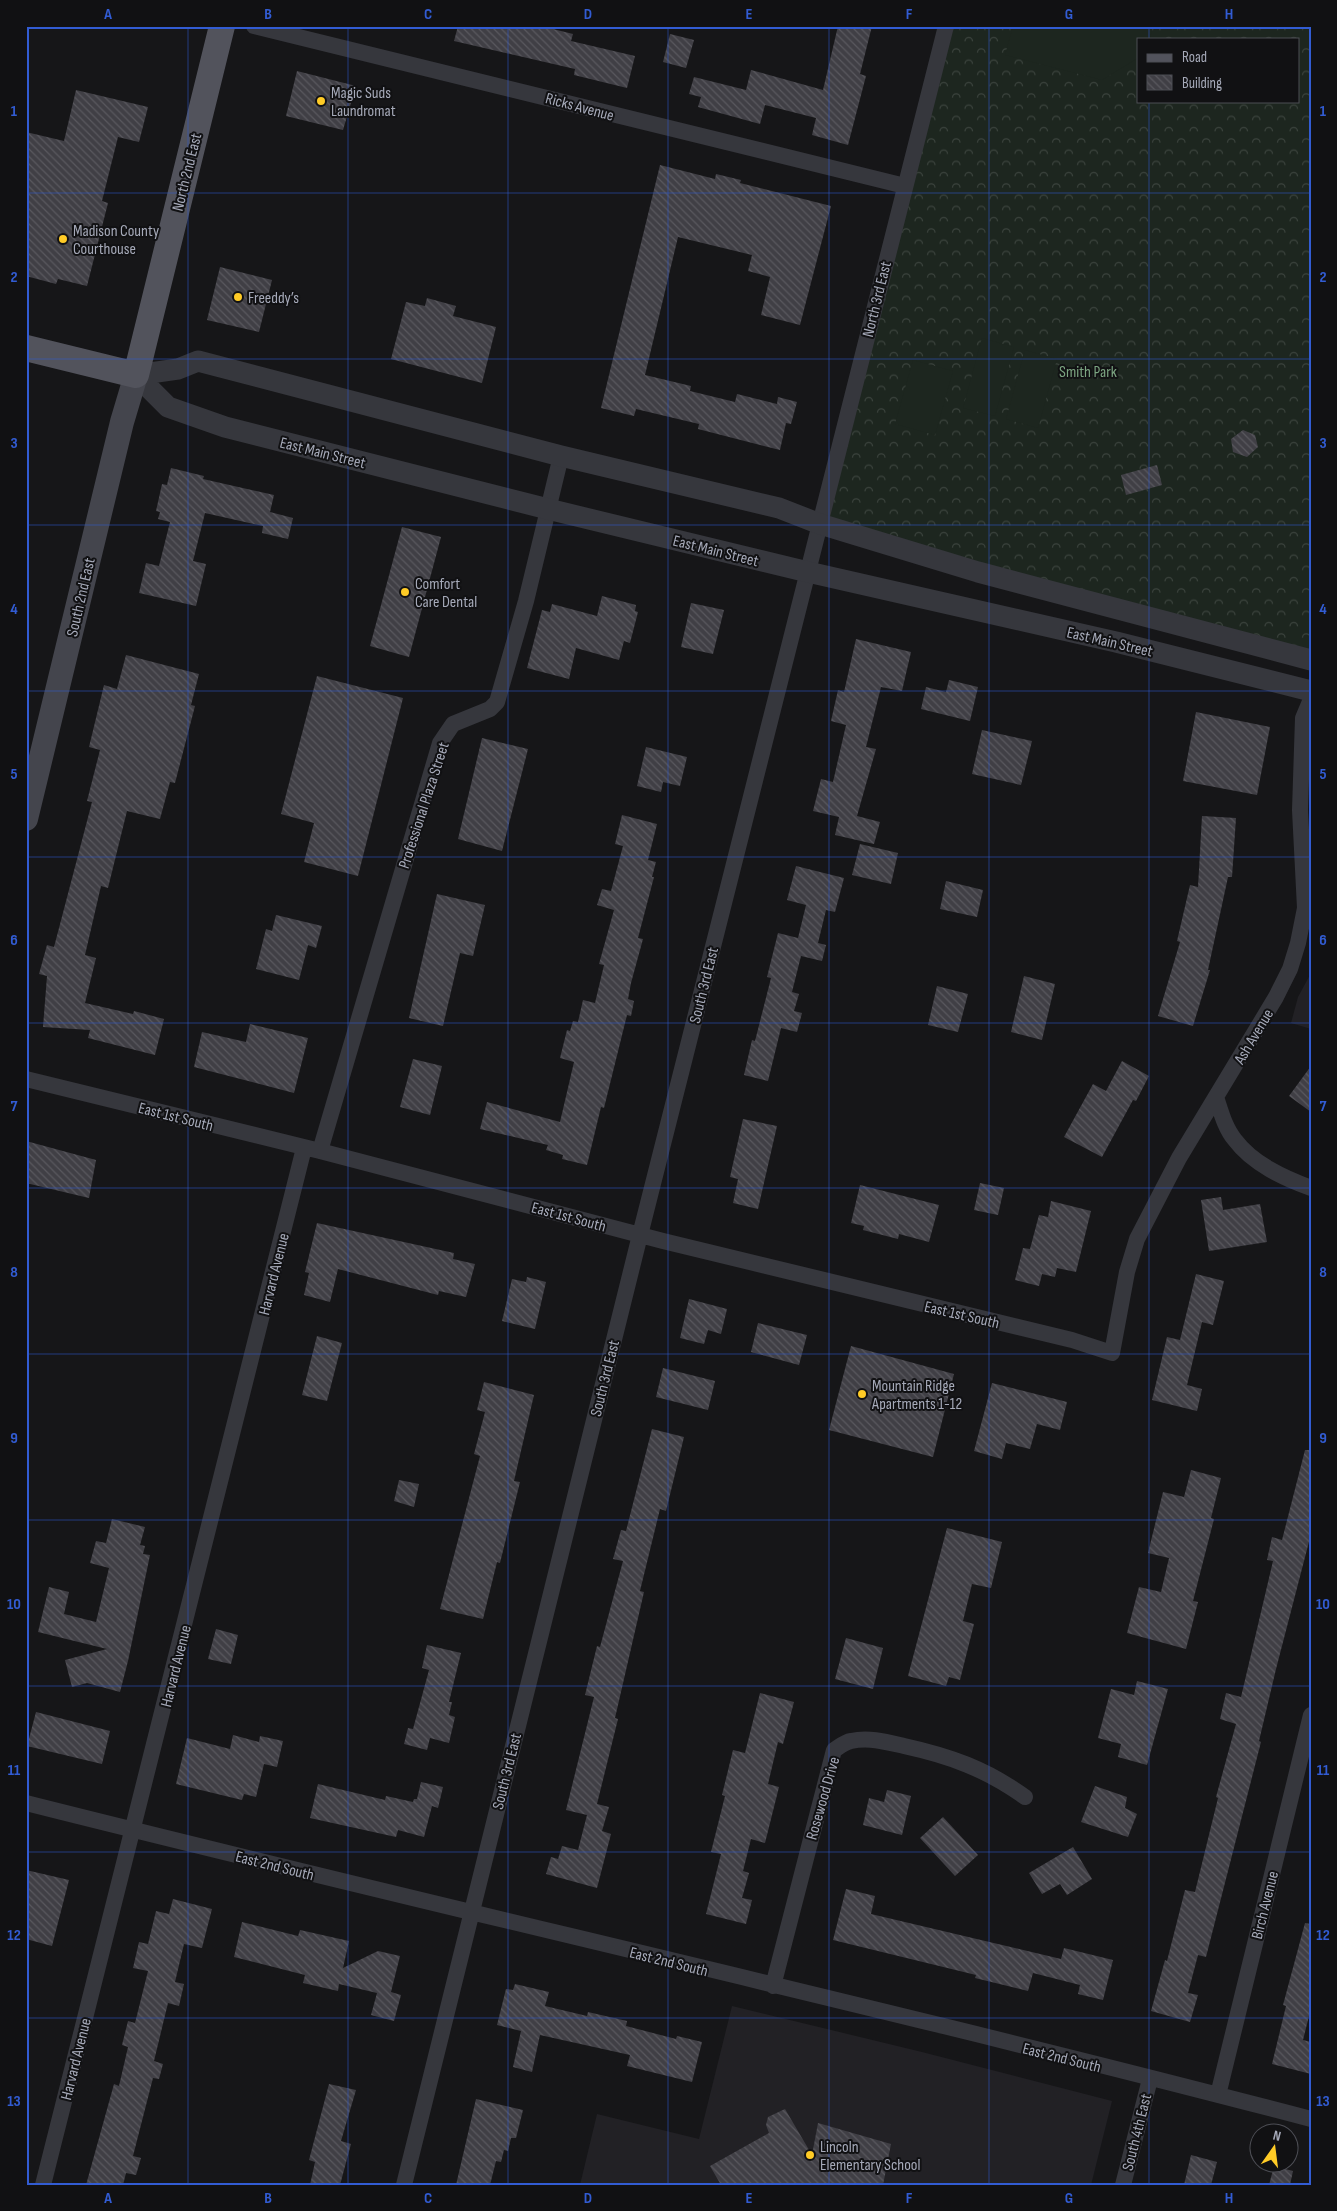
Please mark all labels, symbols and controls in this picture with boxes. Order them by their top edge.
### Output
text: A [103,5,112,24]
text: B [264,5,272,24]
text: C [424,5,432,24]
text: D [584,5,592,24]
text: E [746,5,753,24]
text: F [906,5,913,24]
text: G [1065,5,1073,24]
text: H [1225,5,1233,24]
legend [1137,38,1300,102]
text: Road [1182,48,1207,67]
text: Building [1182,74,1222,93]
place label: Magic Suds Laundromat [331,84,396,121]
street label: Ricks Avenue [543,89,616,126]
marker: Magic Suds Laundromat [315,95,327,107]
text: 1 [11,102,18,121]
text: 1 [1320,102,1327,121]
street label: North 2nd East [169,131,206,213]
place label: Madison County Courthouse [73,222,159,259]
marker: Madison County Courthouse [57,233,69,245]
street label: North 3rd East [859,259,896,339]
text: 2 [10,268,18,287]
text: 2 [1319,268,1327,287]
place label: Freeddy’s [248,289,299,308]
marker: Freeddy’s [232,291,244,303]
park label: Smith Park [1059,363,1117,382]
text: 3 [10,434,18,453]
street label: East Main Street [278,434,367,473]
text: 3 [1319,434,1327,453]
street label: East Main Street [671,532,760,571]
street label: South 2nd East [63,556,100,639]
place label: Comfort Care Dental [415,575,477,612]
marker: Comfort Care Dental [399,586,411,598]
text: 4 [10,600,18,619]
text: 4 [1319,600,1327,619]
street label: East Main Street [1065,623,1155,662]
street label: Professional Plaza Street [395,740,454,871]
text: 5 [10,765,18,784]
text: 5 [1319,765,1327,784]
text: 6 [10,931,18,950]
text: 6 [1319,931,1327,950]
street label: South 3rd East [686,945,723,1025]
street label: Ash Avenue [1230,1006,1278,1069]
text: 7 [11,1097,18,1116]
text: 7 [1320,1097,1327,1116]
street label: East 1st South [136,1099,215,1136]
street label: East 1st South [529,1198,608,1237]
street label: Harvard Avenue [255,1231,294,1317]
text: 8 [10,1263,18,1282]
text: 8 [1319,1263,1327,1282]
street label: East 1st South [922,1298,1001,1333]
street label: South 3rd East [587,1338,624,1418]
place label: Mountain Ridge Apartments 1-12 [871,1377,962,1414]
marker: Mountain Ridge Apartments 1-12 [856,1388,868,1400]
text: 9 [10,1429,18,1448]
text: 9 [1319,1429,1327,1448]
text: 10 [7,1595,21,1614]
text: 10 [1316,1595,1330,1614]
street label: Harvard Avenue [157,1623,196,1709]
street label: South 3rd East [489,1731,526,1811]
street label: Rosewood Drive [803,1755,844,1842]
text: 11 [8,1761,21,1780]
text: 11 [1317,1761,1330,1780]
street label: East 2nd South [233,1848,316,1885]
street label: Birch Avenue [1248,1869,1283,1941]
text: 12 [7,1926,21,1945]
text: 12 [1316,1926,1330,1945]
street label: East 2nd South [627,1944,710,1981]
street label: Harvard Avenue [57,2016,96,2102]
street label: East 2nd South [1020,2040,1103,2077]
text: 13 [7,2092,21,2111]
street label: South 4th East [1119,2092,1156,2173]
text: 13 [1316,2092,1330,2111]
north arrow [1250,2124,1300,2174]
text: N [1271,2127,1283,2145]
place label: Lincoln Elementary School [820,2138,920,2175]
marker: Lincoln Elementary School [804,2149,816,2161]
text: A [103,2189,112,2208]
text: B [264,2189,272,2208]
text: C [424,2189,432,2208]
text: D [584,2189,592,2208]
text: E [746,2189,753,2208]
text: F [906,2189,913,2208]
text: G [1065,2189,1073,2208]
text: H [1225,2189,1233,2208]

